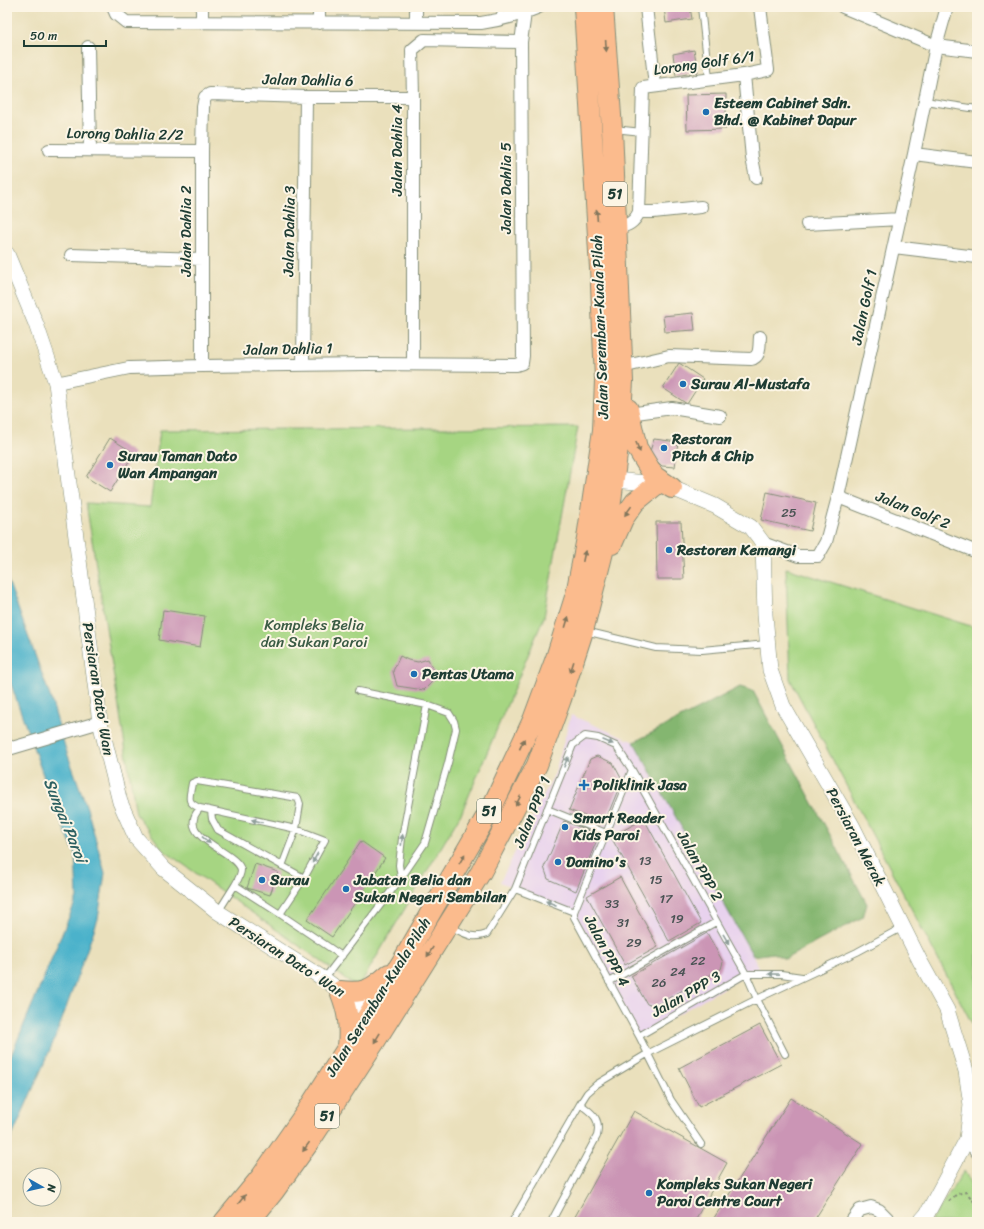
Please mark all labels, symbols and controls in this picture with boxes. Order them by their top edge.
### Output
scale bar [24,22,106,48]
text: 50 m [30,25,57,47]
one-way arrow [603,40,610,52]
street label: Lorong Golf 6/1 [652,43,756,83]
street label: Jalan Dahlia 6 [261,66,354,94]
place label: Esteem Cabinet Sdn. Bhd. @ Kabinet Dapur [714,90,858,133]
street label: Jalan Dahlia 4 [384,104,410,197]
marker: Esteem Cabinet Sdn. Bhd. @ Kabinet Dapur [701,107,711,117]
street label: Lorong Dahlia 2/2 [66,120,184,148]
street label: Jalan Dahlia 5 [493,142,519,235]
road number: 51 [603,182,627,206]
street label: Jalan Dahlia 2 [173,185,199,278]
street label: Jalan Dahlia 3 [275,185,303,278]
one-way arrow [593,209,600,221]
street label: Jalan Seremban-Kuala Pilah [584,234,616,420]
street label: Jalan Golf 1 [843,267,885,348]
street label: Jalan Dahlia 1 [242,335,333,363]
place label: Surau Al-Mustafa [690,371,810,397]
marker: Surau Al-Mustafa [678,379,688,389]
place label: Restoran Pitch & Chip [671,426,754,469]
one-way arrow [635,441,641,453]
place label: Surau Taman Dato Wan Ampangan [117,443,237,486]
marker: Restoran Pitch & Chip [659,443,669,453]
marker: Surau Taman Dato Wan Ampangan [105,460,115,470]
street label: Jalan Golf 2 [871,483,955,537]
house number: 25 [781,501,797,524]
one-way arrow [625,506,633,516]
place label: Restoren Kemangi [676,537,797,563]
marker: Restoren Kemangi [664,545,674,555]
one-way arrow [581,550,587,562]
park label: Kompleks Belia dan Sukan Paroi [261,612,368,655]
one-way arrow [564,616,570,628]
street label: Persiaran Dato' Wan [75,620,121,758]
place label: Pentas Utama [422,661,515,687]
one-way arrow [568,662,574,674]
marker: Pentas Utama [409,669,419,679]
one-way arrow [519,738,525,750]
one-way arrow [602,739,613,745]
one-way arrow [564,756,570,768]
street label: Jalan PPP 1 [505,772,558,853]
place label: Poliklinik Jasa [593,772,687,798]
water label: Sungai Paroi [35,774,97,870]
marker: Poliklinik Jasa [578,779,590,791]
street label: Persiaran Merak [819,783,893,891]
one-way arrow [515,795,521,807]
road number: 51 [477,799,501,823]
place label: Smart Reader Kids Paroi [572,805,666,848]
one-way arrow [251,817,264,823]
marker: Smart Reader Kids Paroi [560,822,570,832]
street label: Jalan PPP 2 [669,825,730,906]
one-way arrow [399,834,405,846]
one-way arrow [201,836,212,845]
place label: Domino's [566,849,626,875]
house number: 13 [639,849,651,872]
one-way arrow [312,852,319,863]
one-way arrow [458,853,465,865]
marker: Domino's [553,857,563,867]
place label: Surau [269,867,310,893]
place label: Jabatan Belia dan Sukan Negeri Sembilan [353,867,507,910]
house number: 15 [649,868,663,891]
marker: Surau [257,875,267,885]
marker: Jabatan Belia dan Sukan Negeri Sembilan [341,884,351,894]
house number: 17 [659,887,674,910]
house number: 33 [605,892,619,915]
one-way arrow [545,900,557,906]
house number: 19 [670,907,684,930]
street label: Persiaran Dato' Wan [223,909,351,1005]
street label: Jalan PPP 4 [577,910,637,992]
house number: 31 [617,911,630,934]
street label: Jalan Seremban-Kuala Pilah [318,912,438,1083]
house number: 29 [626,931,642,954]
one-way arrow [722,933,729,945]
one-way arrow [426,947,434,957]
house number: 22 [690,949,706,972]
house number: 24 [670,960,686,983]
street label: Jalan PPP 3 [645,963,726,1025]
house number: 26 [652,971,666,994]
one-way arrow [767,971,780,977]
one-way arrow [373,1033,381,1043]
road number: 51 [315,1104,339,1128]
one-way arrow [302,1141,310,1152]
north arrow [22,1167,62,1207]
place label: Kompleks Sukan Negeri Paroi Centre Court [656,1171,813,1214]
text: N [41,1182,61,1194]
marker: Kompleks Sukan Negeri Paroi Centre Court [644,1188,654,1198]
one-way arrow [238,1194,247,1205]

